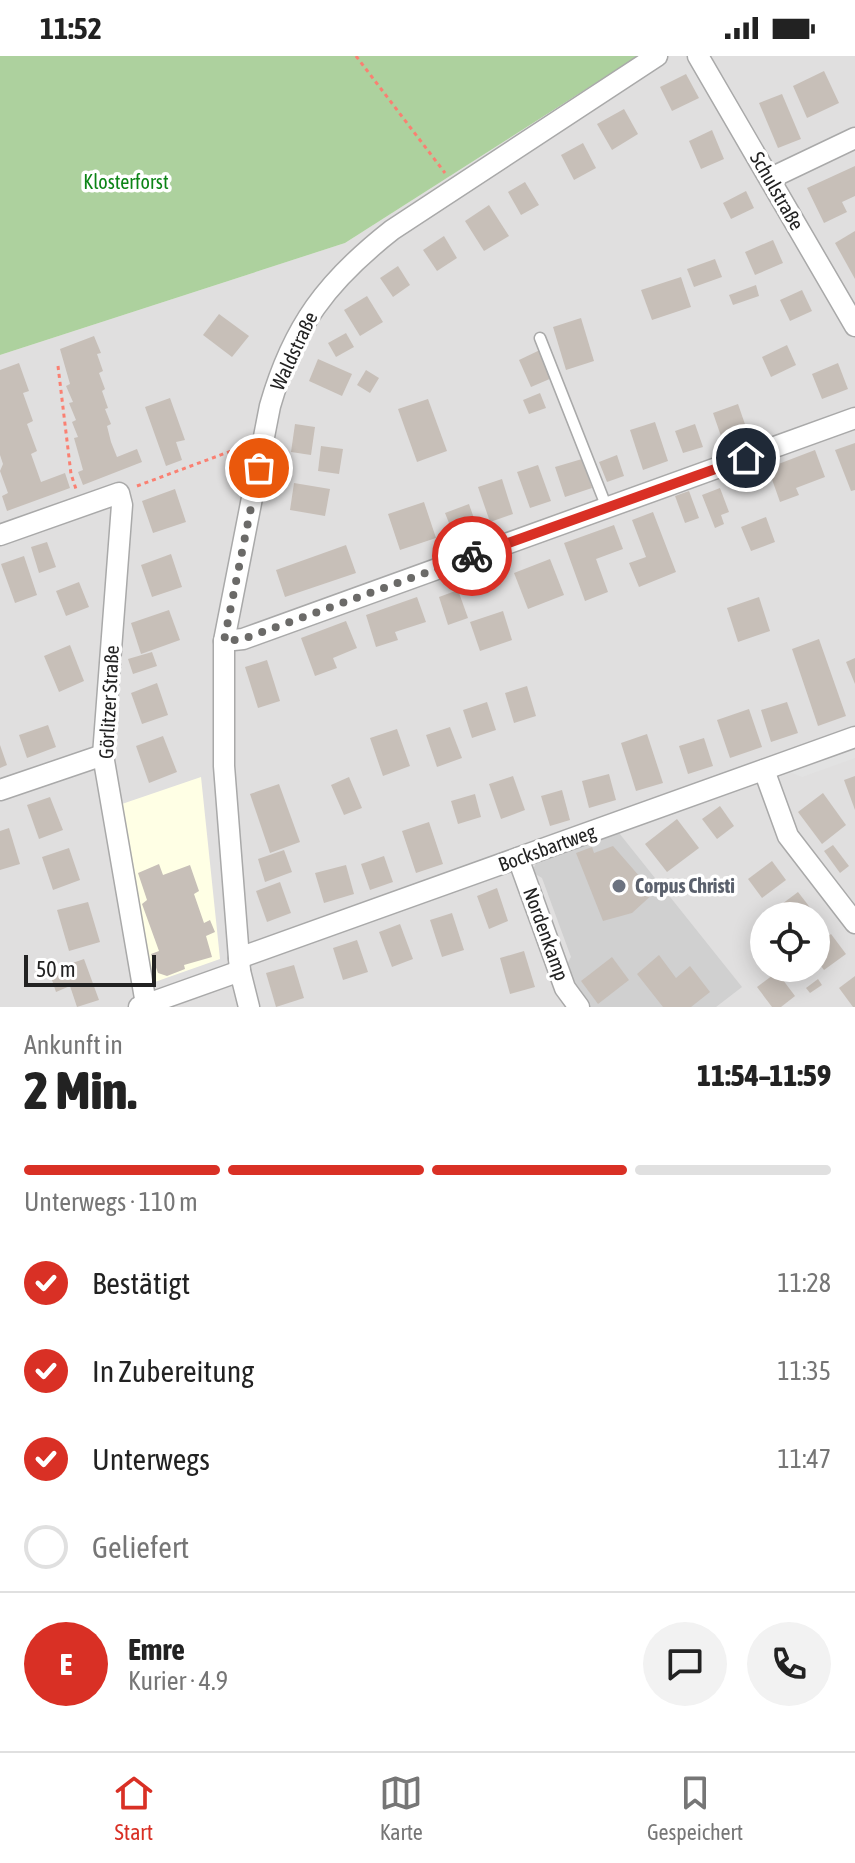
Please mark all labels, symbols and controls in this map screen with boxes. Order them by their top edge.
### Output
text: 11:52 [40,11,102,45]
street label: Schulstraße [746,148,809,234]
park label: Klosterforst [83,170,169,193]
street label: Waldstraße [265,308,322,394]
pin [712,424,780,492]
pin [225,434,293,502]
icon: home [724,436,768,480]
icon: bag [237,446,281,490]
courier [432,516,512,596]
icon: bike [450,534,494,578]
street label: Görlitzer Straße [94,645,123,759]
street label: Bocksbartweg [495,819,599,876]
place label: Corpus Christi [635,874,735,897]
marker: Corpus Christi [610,877,628,895]
street label: Nordenkamp [519,884,574,983]
map controls [750,902,830,982]
button: locate [750,902,830,982]
scale bar [24,951,156,987]
text: 50 m [36,956,76,982]
text: Ankunft in [24,1030,123,1060]
text: 11:54–11:59 [697,1058,831,1092]
text: 2 Min. [24,1060,137,1120]
text: Unterwegs · 110 m [24,1187,198,1217]
icon: check [24,1261,68,1305]
text: Bestätigt [92,1266,190,1300]
text: 11:28 [777,1268,831,1298]
icon: check [24,1349,68,1393]
text: In Zubereitung [92,1354,254,1388]
text: 11:35 [777,1356,831,1386]
icon: check [24,1437,68,1481]
text: Unterwegs [92,1442,210,1476]
text: 11:47 [777,1444,831,1474]
text: Geliefert [92,1530,189,1564]
button: chat [643,1622,727,1706]
button: phone [747,1622,831,1706]
text: Emre [128,1632,185,1666]
text: E [60,1647,72,1681]
text: Kurier · 4.9 [128,1666,228,1696]
tab: Start [112,1771,156,1845]
tab: Karte [379,1771,423,1845]
tab: Gespeichert [647,1771,743,1845]

